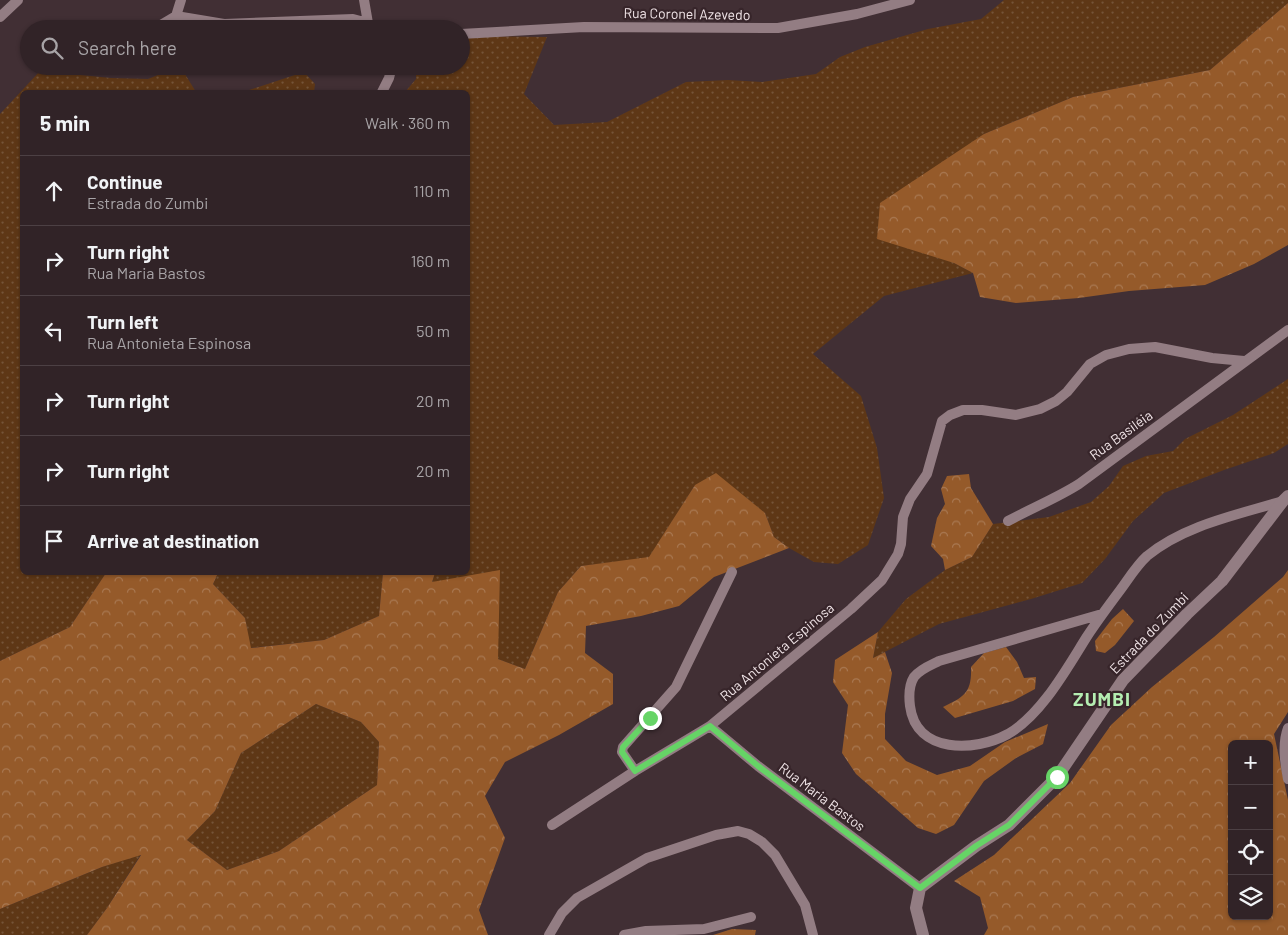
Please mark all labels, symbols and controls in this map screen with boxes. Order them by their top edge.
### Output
street label: Rua Coronel Azevedo [623,4,751,23]
search box [20,20,470,75]
icon: search [38,34,66,62]
text: Search here [78,36,177,59]
text: 5 min [40,110,90,135]
text: Walk · 360 m [365,113,450,132]
text: Continue [87,170,163,193]
icon: ahead [40,177,68,205]
text: 110 m [413,181,450,200]
text: Estrada do Zumbi [87,193,208,212]
text: Turn right [87,240,169,263]
icon: right [40,247,68,275]
text: 160 m [411,251,450,270]
text: Rua Maria Bastos [87,263,205,282]
text: Turn left [87,310,158,333]
icon: left [40,317,68,345]
text: 50 m [416,321,450,340]
text: Rua Antonieta Espinosa [87,333,251,352]
icon: right [40,387,68,415]
text: Turn right [87,389,169,412]
text: 20 m [416,391,450,410]
street label: Rua Basiléia [1086,406,1155,463]
icon: right [40,457,68,485]
text: Turn right [87,459,169,482]
text: 20 m [416,461,450,480]
icon: arrive [40,527,68,555]
text: Arrive at destination [87,529,259,552]
street label: Estrada do Zumbi [1106,589,1192,677]
street label: Rua Antonieta Espinosa [716,599,837,704]
district label: ZUMBI [1073,687,1131,710]
route end [639,707,662,730]
map controls [1228,740,1273,920]
button: + [1228,740,1273,785]
street label: Rua Maria Bastos [776,759,869,835]
route start [1046,766,1069,789]
button: − [1228,785,1273,830]
button: locate [1228,830,1273,875]
button: layers [1228,875,1273,920]

